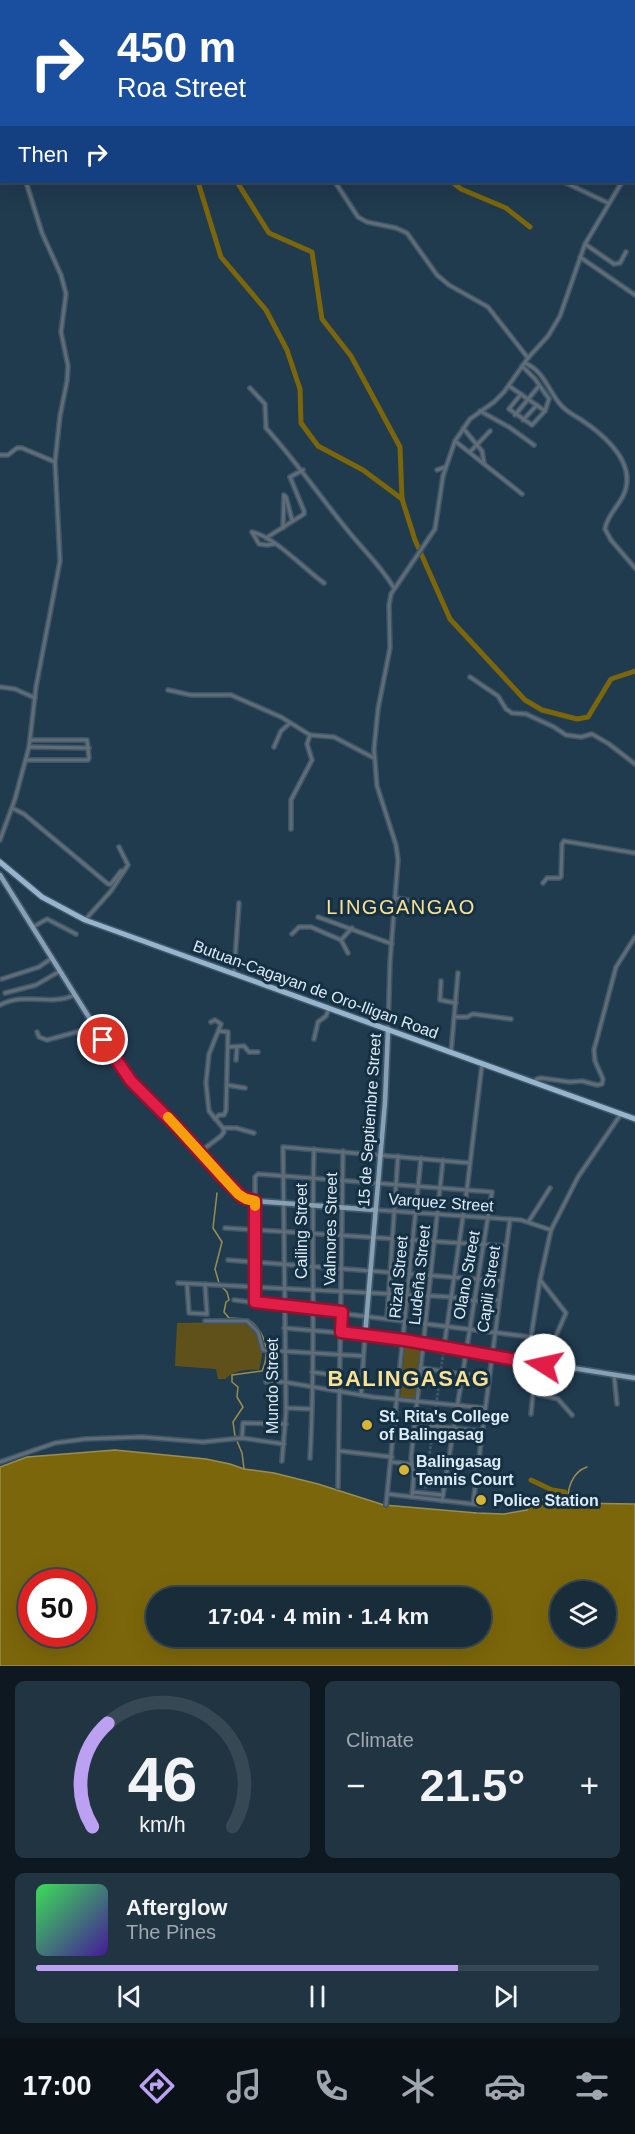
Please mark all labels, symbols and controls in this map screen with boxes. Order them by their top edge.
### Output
icon: right [18,24,96,102]
text: 450 m [117,24,236,71]
text: Roa Street [117,73,246,103]
icon: right [80,138,113,171]
text: Then [18,142,68,167]
district label: LINGGANGAO [326,896,476,918]
street label: Butuan-Cagayan de Oro-Iligan Road [191,937,441,1042]
pin [77,1014,128,1065]
icon: arrive [86,1023,119,1056]
street label: 15 de Septiembre Street [355,1032,384,1207]
street label: Valmores Street [321,1172,340,1286]
street label: Cailing Street [293,1182,310,1279]
street label: Varquez Street [388,1190,495,1215]
street label: Ludeña Street [406,1224,433,1326]
street label: Olano Street [450,1229,483,1321]
street label: Rizal Street [386,1235,411,1319]
street label: Capili Street [474,1244,503,1333]
position arrow [512,1333,576,1397]
street label: Mundo Street [264,1337,281,1434]
district label: BALINGASAG [328,1366,490,1391]
place label: St. Rita's College of Balingasag [379,1408,509,1443]
marker: St. Rita's College of Balingasag [360,1418,374,1432]
place label: Balingasag Tennis Court [416,1453,514,1488]
marker: Balingasag Tennis Court [397,1463,411,1477]
place label: Police Station [493,1492,599,1509]
marker: Police Station [474,1493,488,1507]
speed limit sign: 50 [18,1569,96,1647]
map controls [550,1581,616,1647]
button: layers [550,1581,616,1647]
text: 17:04 · 4 min · 1.4 km [208,1604,429,1629]
text: Climate [346,1729,414,1751]
text: 46 [128,1745,197,1814]
text: 21.5° [420,1760,525,1811]
text: − [346,1767,365,1804]
text: + [580,1767,599,1804]
text: km/h [139,1813,186,1837]
text: Afterglow [126,1895,227,1920]
text: The Pines [126,1921,216,1943]
icon: previous [113,1980,146,2013]
icon: pause [301,1980,334,2013]
icon: next [489,1980,522,2013]
icon: directions [136,2065,178,2107]
icon: music [223,2065,265,2107]
icon: phone [310,2065,352,2107]
icon: climate [397,2065,439,2107]
icon: car [484,2065,526,2107]
icon: filters [571,2065,613,2107]
text: 17:00 [22,2071,91,2101]

